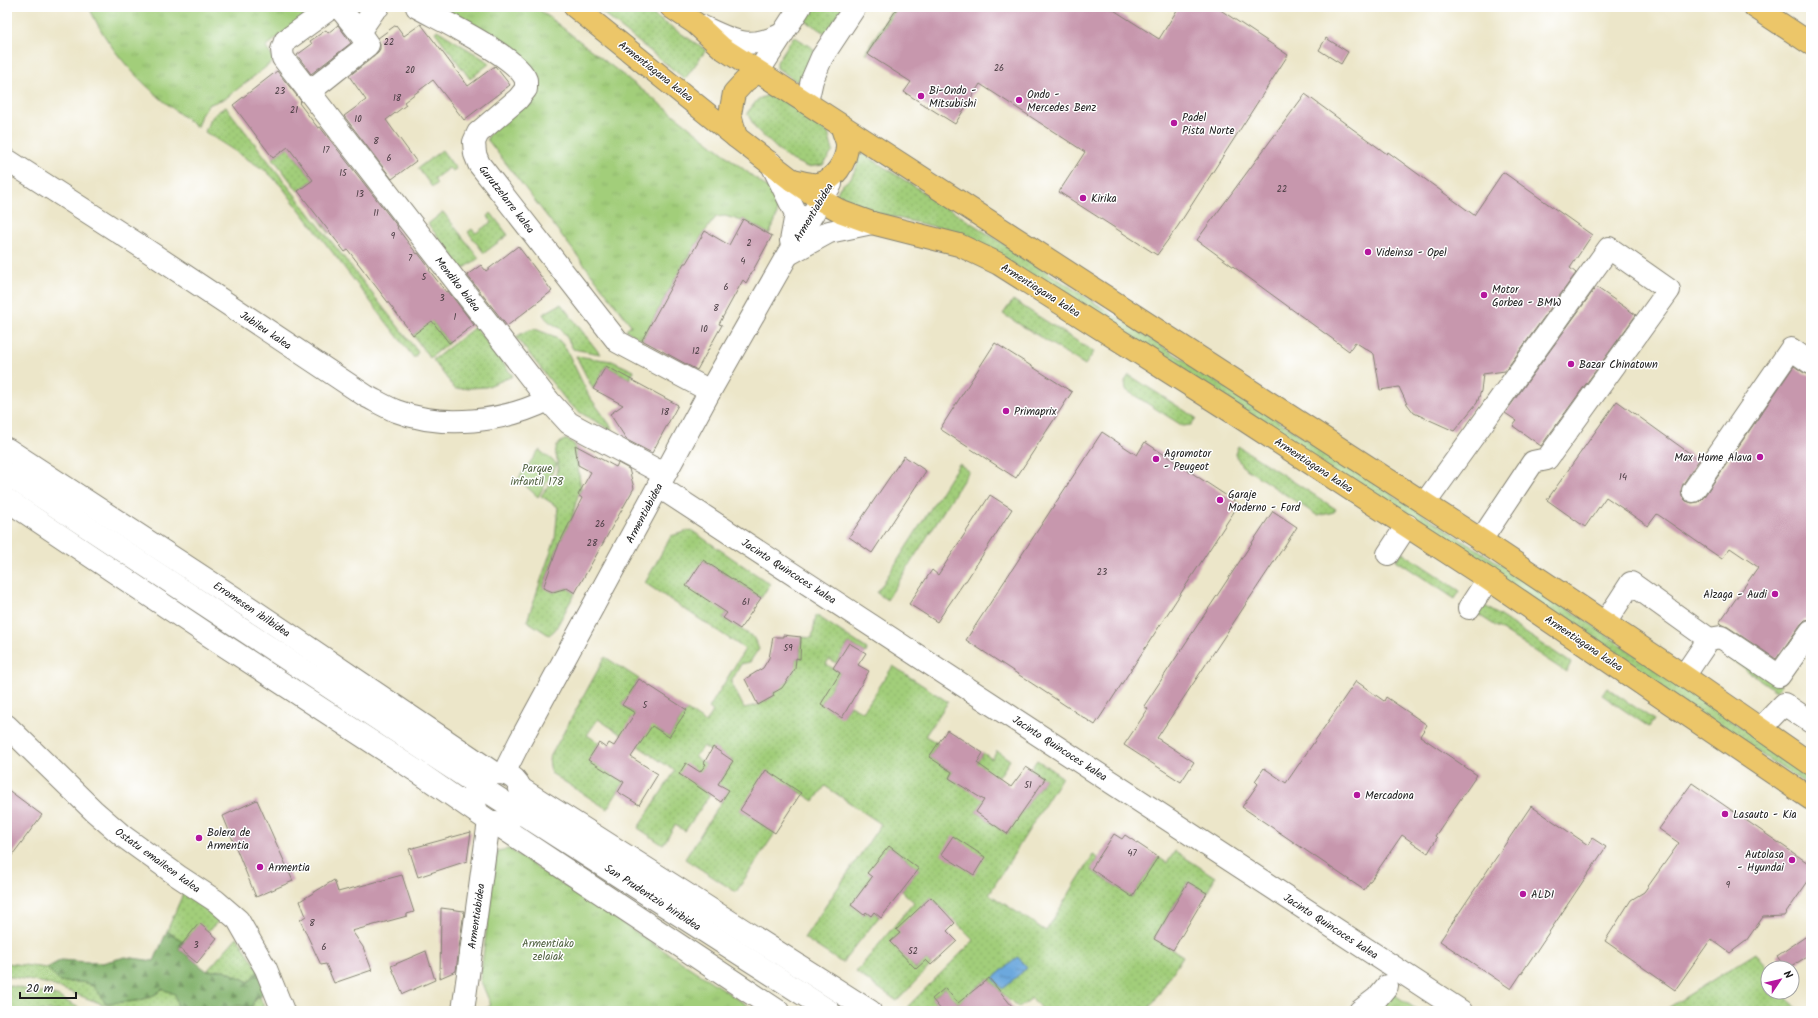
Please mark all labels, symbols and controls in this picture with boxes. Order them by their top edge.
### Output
house number: 22 [384,35,394,50]
street label: Armentiagana kalea [614,37,697,107]
house number: 26 [994,61,1004,76]
house number: 20 [405,63,415,78]
place label: Bi-Ondo - Mitsubishi [929,82,977,113]
house number: 23 [275,84,285,99]
place label: Ondo - Mercedes Benz [1027,86,1096,117]
house number: 18 [393,91,402,106]
marker: Bi-Ondo - Mitsubishi [916,91,926,101]
marker: Ondo - Mercedes Benz [1014,95,1024,105]
house number: 21 [290,103,298,118]
place label: Padel Pista Norte [1182,109,1234,140]
house number: 10 [354,112,362,127]
marker: Padel Pista Norte [1169,118,1179,128]
house number: 8 [373,134,379,149]
house number: 17 [323,143,330,158]
house number: 6 [386,151,392,166]
street label: Gurutzelarre kalea [474,162,539,238]
house number: 15 [339,166,348,181]
street label: Armentiabidea [789,180,839,245]
house number: 22 [1277,182,1287,197]
house number: 13 [356,187,364,202]
place label: Kirika [1091,190,1117,208]
marker: Kirika [1078,193,1088,203]
house number: 11 [373,206,379,221]
house number: 9 [391,229,396,244]
house number: 2 [746,236,752,251]
place label: Videinsa - Opel [1376,244,1447,262]
marker: Videinsa - Opel [1363,247,1373,257]
house number: 7 [408,251,413,266]
street label: Mendiko bidea [430,253,485,316]
house number: 4 [741,254,746,269]
street label: Armentiagana kalea [997,259,1084,323]
house number: 5 [422,270,428,285]
house number: 6 [723,280,729,295]
place label: Motor Gorbea - BMW [1492,281,1562,312]
marker: Motor Gorbea - BMW [1479,290,1489,300]
house number: 3 [439,291,445,306]
house number: 8 [713,301,719,316]
street label: Jubileu kalea [236,307,295,355]
house number: 1 [454,310,457,325]
house number: 10 [700,322,708,337]
house number: 12 [692,344,700,359]
place label: Bazar Chinatown [1579,356,1658,374]
marker: Bazar Chinatown [1566,359,1576,369]
place label: Primaprix [1014,403,1057,421]
house number: 18 [661,405,670,420]
marker: Primaprix [1001,406,1011,416]
street label: Armentiagana kalea [1270,434,1356,498]
place label: Agromotor - Peugeot [1164,445,1213,476]
place label: Max Home Alava [1674,449,1752,467]
marker: Max Home Alava [1755,452,1765,462]
marker: Agromotor - Peugeot [1151,454,1161,464]
park label: Parque infantil 178 [511,460,564,491]
house number: 14 [1619,470,1627,485]
street label: Armentiabidea [621,480,668,547]
place label: Garaje Moderno - Ford [1228,486,1301,517]
marker: Garaje Moderno - Ford [1215,495,1225,505]
house number: 26 [595,517,605,532]
street label: Jacinto Quincoces kalea [737,534,840,609]
house number: 28 [587,536,598,551]
house number: 23 [1097,565,1107,580]
street label: Erromesen ibilbidea [209,577,294,642]
place label: Alzaga - Audi [1703,586,1767,604]
marker: Alzaga - Audi [1770,589,1780,599]
house number: 61 [742,595,750,610]
street label: Armentiagana kalea [1541,611,1626,677]
house number: 59 [783,641,793,656]
house number: 5 [643,698,649,713]
street label: Jacinto Quincoces kalea [1008,711,1111,786]
house number: 51 [1024,778,1032,793]
place label: Mercadona [1365,787,1414,805]
marker: Mercadona [1352,790,1362,800]
place label: Lasauto - Kia [1733,806,1797,824]
marker: Lasauto - Kia [1720,809,1730,819]
street label: Ostatu emaileen kalea [111,823,204,898]
place label: Bolera de Armentia [207,824,250,855]
marker: Bolera de Armentia [194,833,204,843]
house number: 47 [1127,846,1137,861]
place label: Autolasa - Hyundai [1738,846,1784,877]
marker: Autolasa - Hyundai [1787,855,1797,865]
place label: Armentia [268,859,310,877]
street label: San Prudentzio hiribidea [600,860,704,936]
marker: Armentia [255,862,265,872]
house number: 9 [1726,878,1731,893]
street label: Armentiabidea [463,882,490,950]
place label: ALDI [1531,886,1554,904]
street label: Jacinto Quincoces kalea [1279,889,1382,964]
marker: ALDI [1518,889,1528,899]
house number: 8 [309,916,315,931]
park label: Armentiako zelaiak [522,935,574,966]
house number: 3 [193,938,199,953]
house number: 6 [321,940,327,955]
house number: 52 [908,944,918,959]
north arrow [1760,960,1800,1000]
text: N [1778,967,1797,983]
scale bar [20,974,76,1000]
text: 20 m [26,979,54,998]

